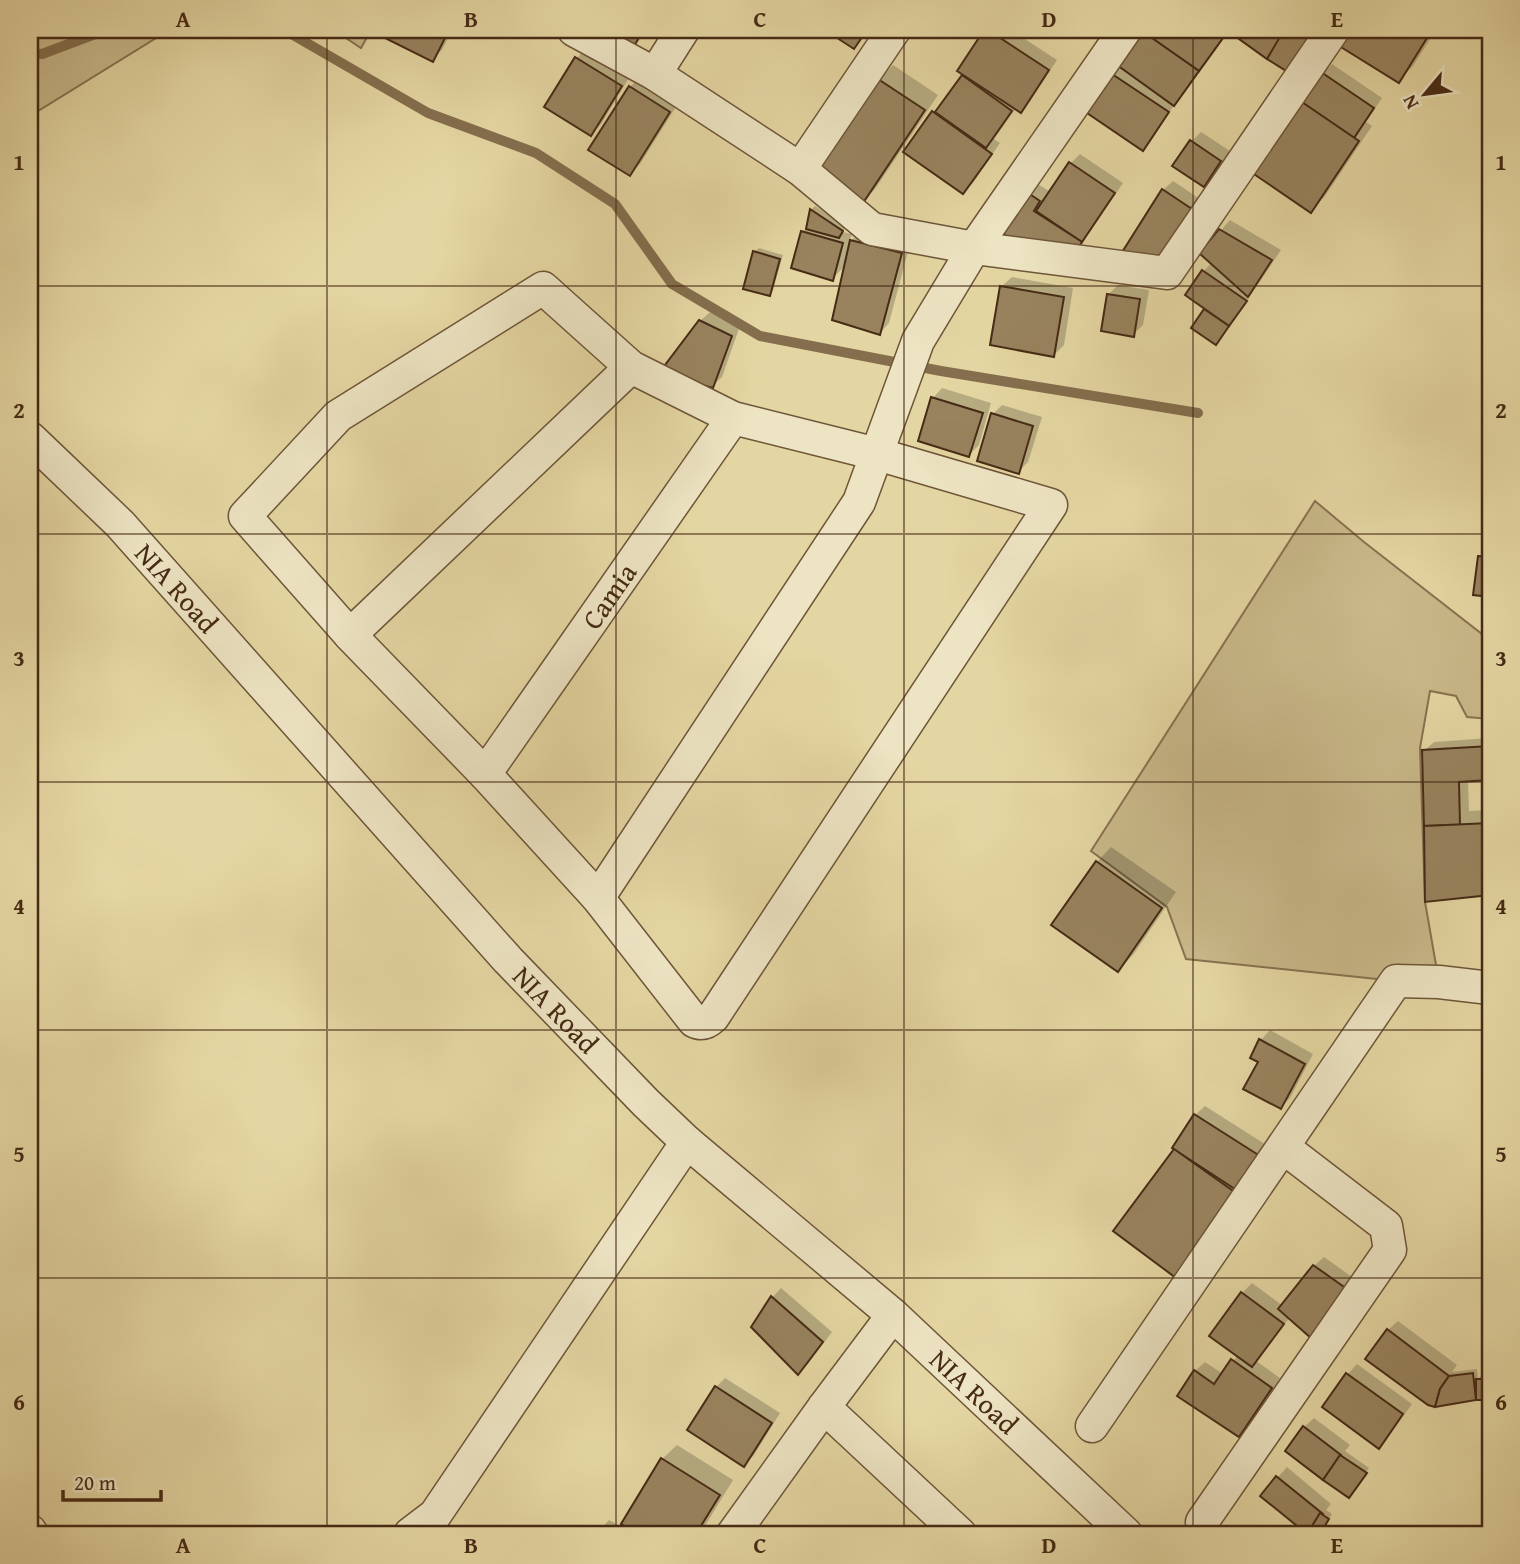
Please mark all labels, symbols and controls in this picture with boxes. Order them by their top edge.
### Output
text: A [176,2,191,35]
text: B [464,2,478,35]
text: C [753,2,767,35]
text: D [1042,2,1057,35]
text: E [1331,2,1343,35]
north arrow [1390,60,1460,130]
text: N [1395,90,1425,115]
text: 1 [13,145,25,178]
text: 1 [1495,145,1507,178]
text: 2 [13,393,25,426]
text: 2 [1495,393,1507,426]
street label: NIA Road [126,533,229,642]
street label: Camia [571,554,647,637]
text: 3 [13,641,25,674]
text: 3 [1495,641,1507,674]
text: 4 [13,889,25,922]
text: 4 [1495,889,1507,922]
street label: NIA Road [504,956,609,1063]
text: 5 [13,1137,25,1170]
text: 5 [1495,1137,1507,1170]
street label: NIA Road [921,1339,1028,1443]
text: 6 [13,1385,25,1418]
text: 6 [1495,1385,1507,1418]
scale bar [63,1459,161,1503]
text: 20 m [74,1467,116,1498]
text: A [176,1528,191,1561]
text: B [464,1528,478,1561]
text: C [753,1528,767,1561]
text: D [1042,1528,1057,1561]
text: E [1331,1528,1343,1561]

